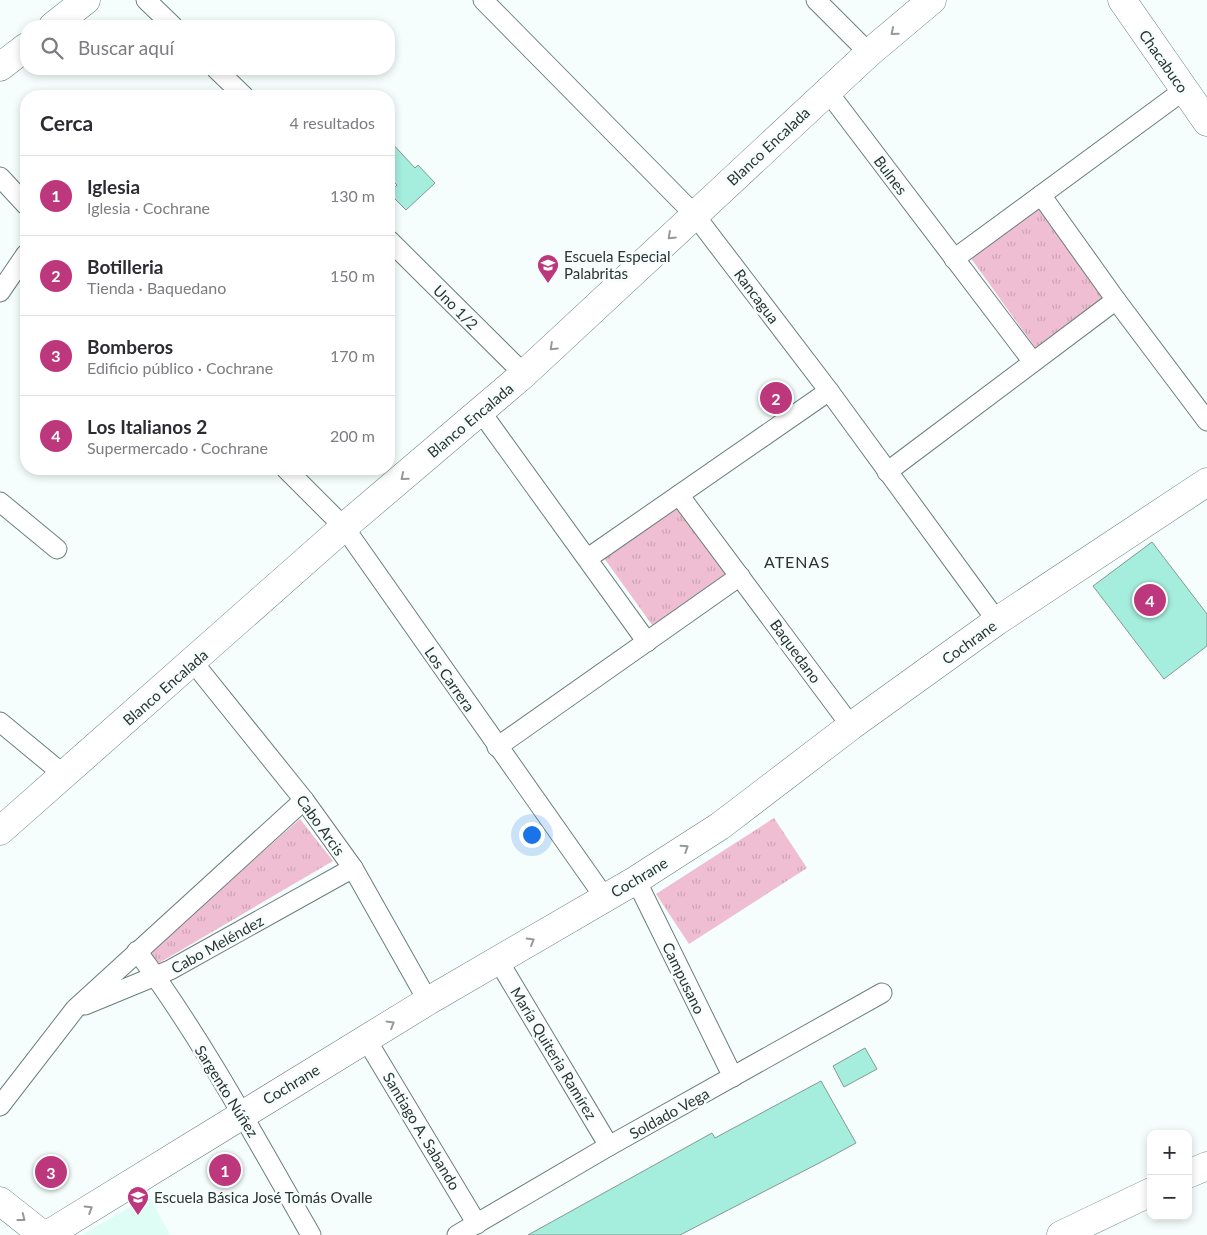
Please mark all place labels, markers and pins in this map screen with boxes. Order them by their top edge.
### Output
place label: Escuela Especial Palabritas [564,247,670,282]
school or university icon: Escuela Especial Palabritas [536,253,560,284]
pin: 2 [760,379,792,417]
pin: 4 [1134,581,1166,619]
pin: 1 [209,1151,241,1189]
pin: 3 [35,1153,67,1191]
school or university icon: Escuela Básica José Tomás Ovalle [126,1185,150,1216]
place label: Escuela Básica José Tomás Ovalle [154,1188,373,1206]

